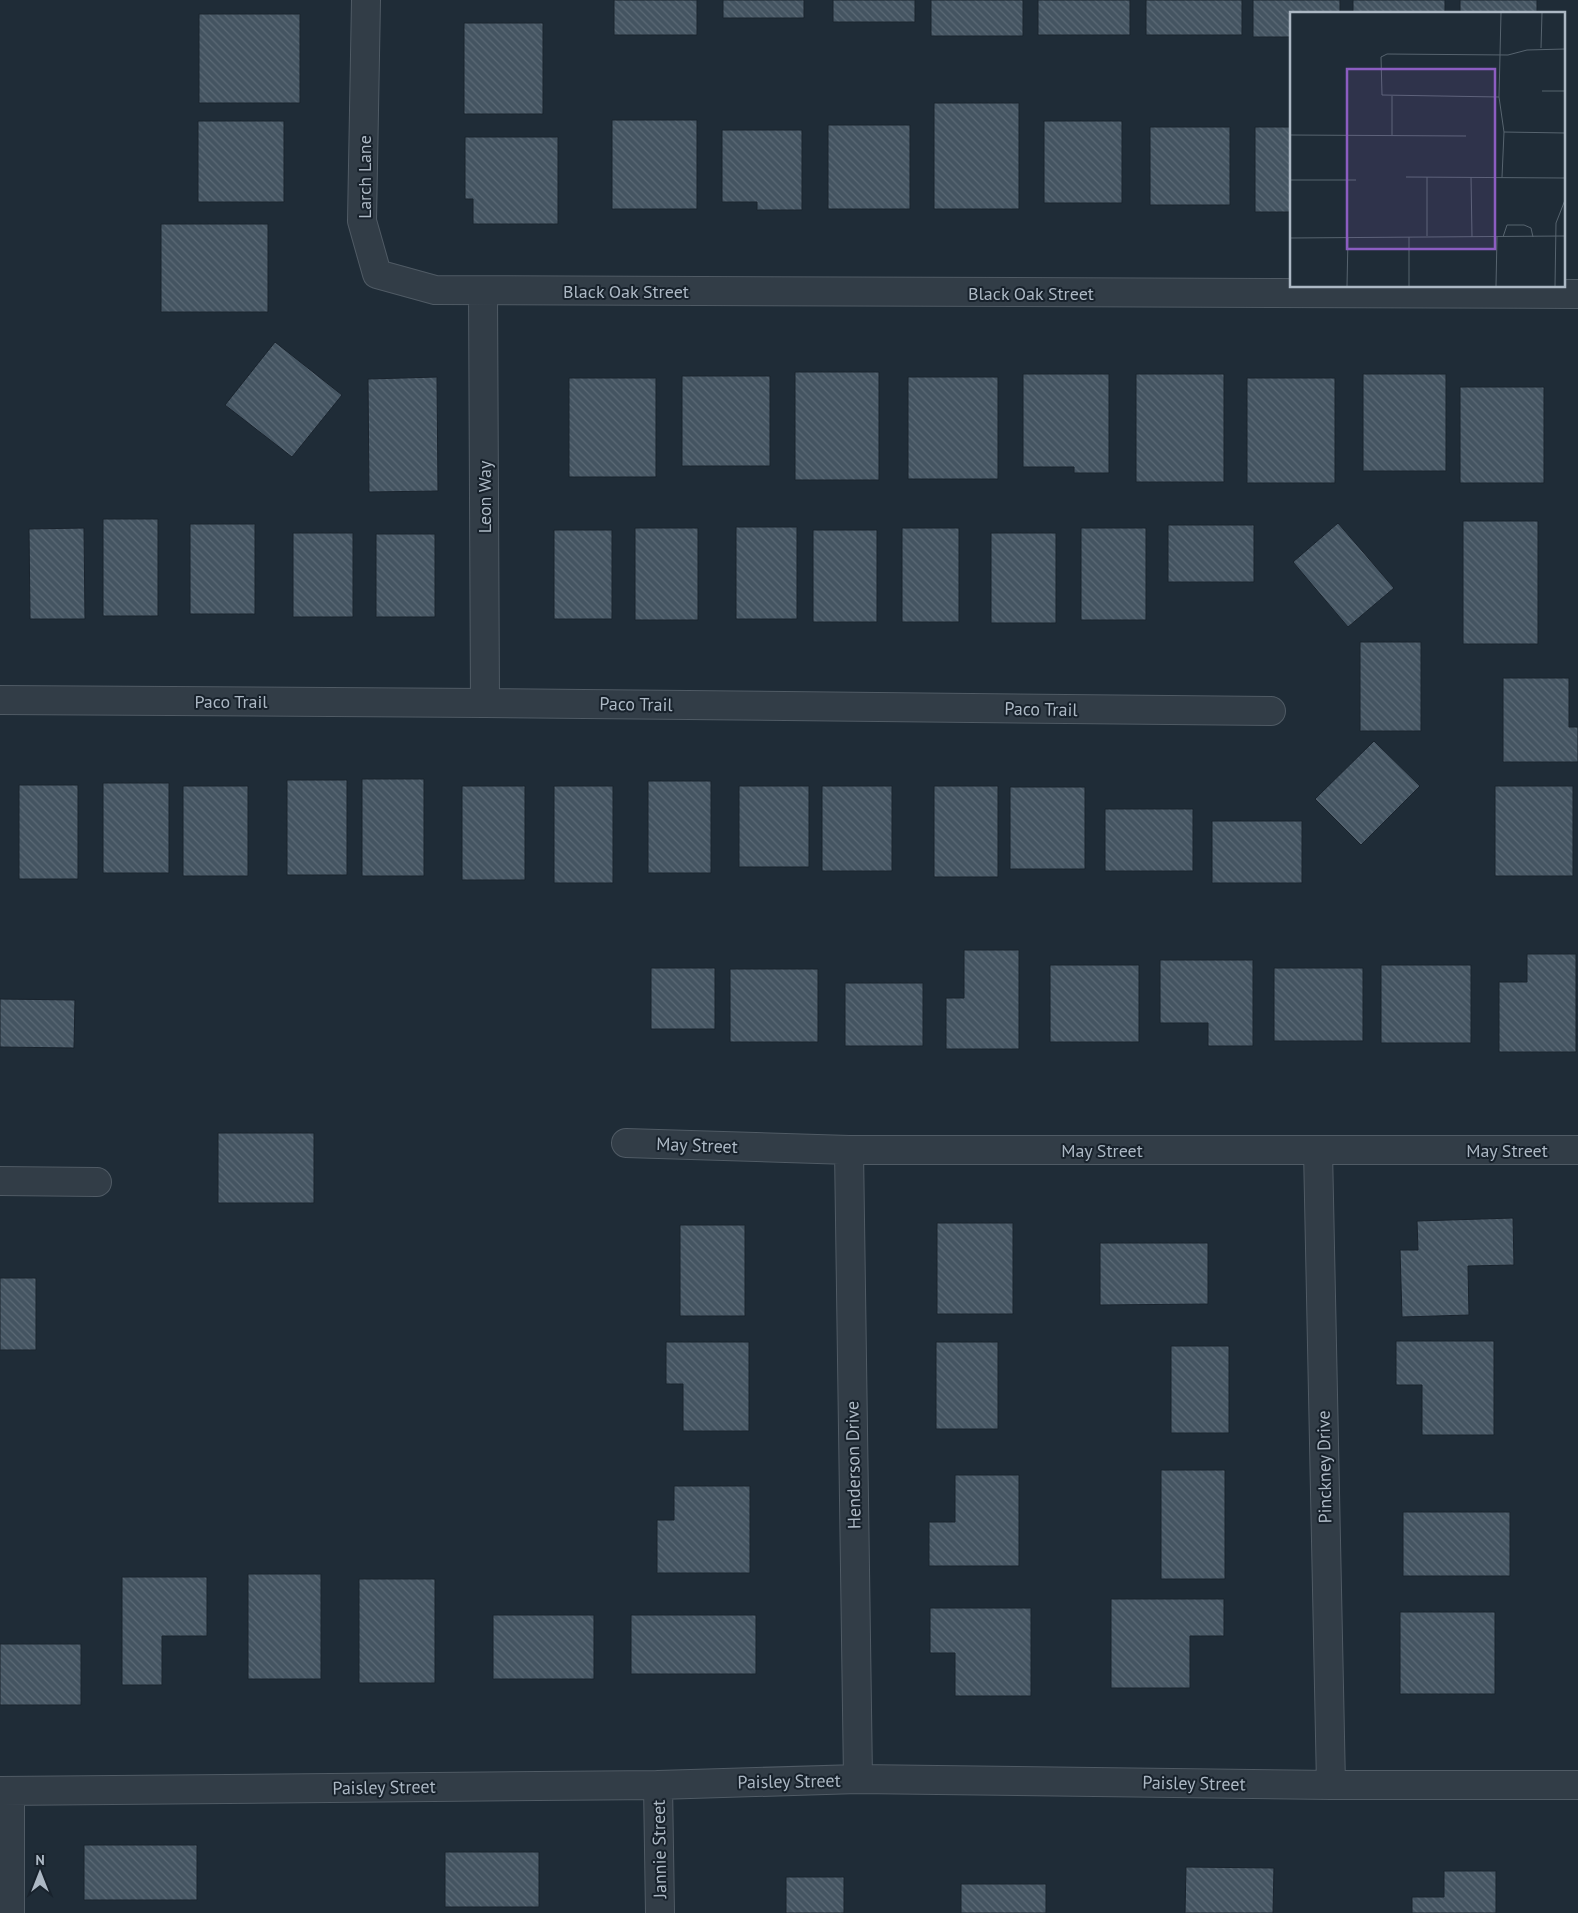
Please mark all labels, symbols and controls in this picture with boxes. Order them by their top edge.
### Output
inset map [1290,12,1566,288]
street label: Larch Lane [353,135,376,219]
street label: Black Oak Street [563,280,689,303]
street label: Black Oak Street [968,282,1094,305]
street label: Leon Way [473,460,496,533]
street label: Paco Trail [194,690,268,713]
street label: Paco Trail [599,692,674,716]
street label: Paco Trail [1004,697,1079,721]
street label: May Street [656,1132,738,1158]
street label: May Street [1061,1139,1143,1162]
street label: May Street [1466,1139,1548,1162]
street label: Henderson Drive [840,1401,866,1529]
street label: Pinckney Drive [1312,1410,1336,1524]
street label: Paisley Street [737,1769,841,1793]
street label: Paisley Street [1142,1771,1246,1795]
street label: Paisley Street [332,1775,436,1799]
street label: Jannie Street [647,1800,671,1899]
north arrow [15,1848,65,1898]
text: N [35,1851,45,1869]

